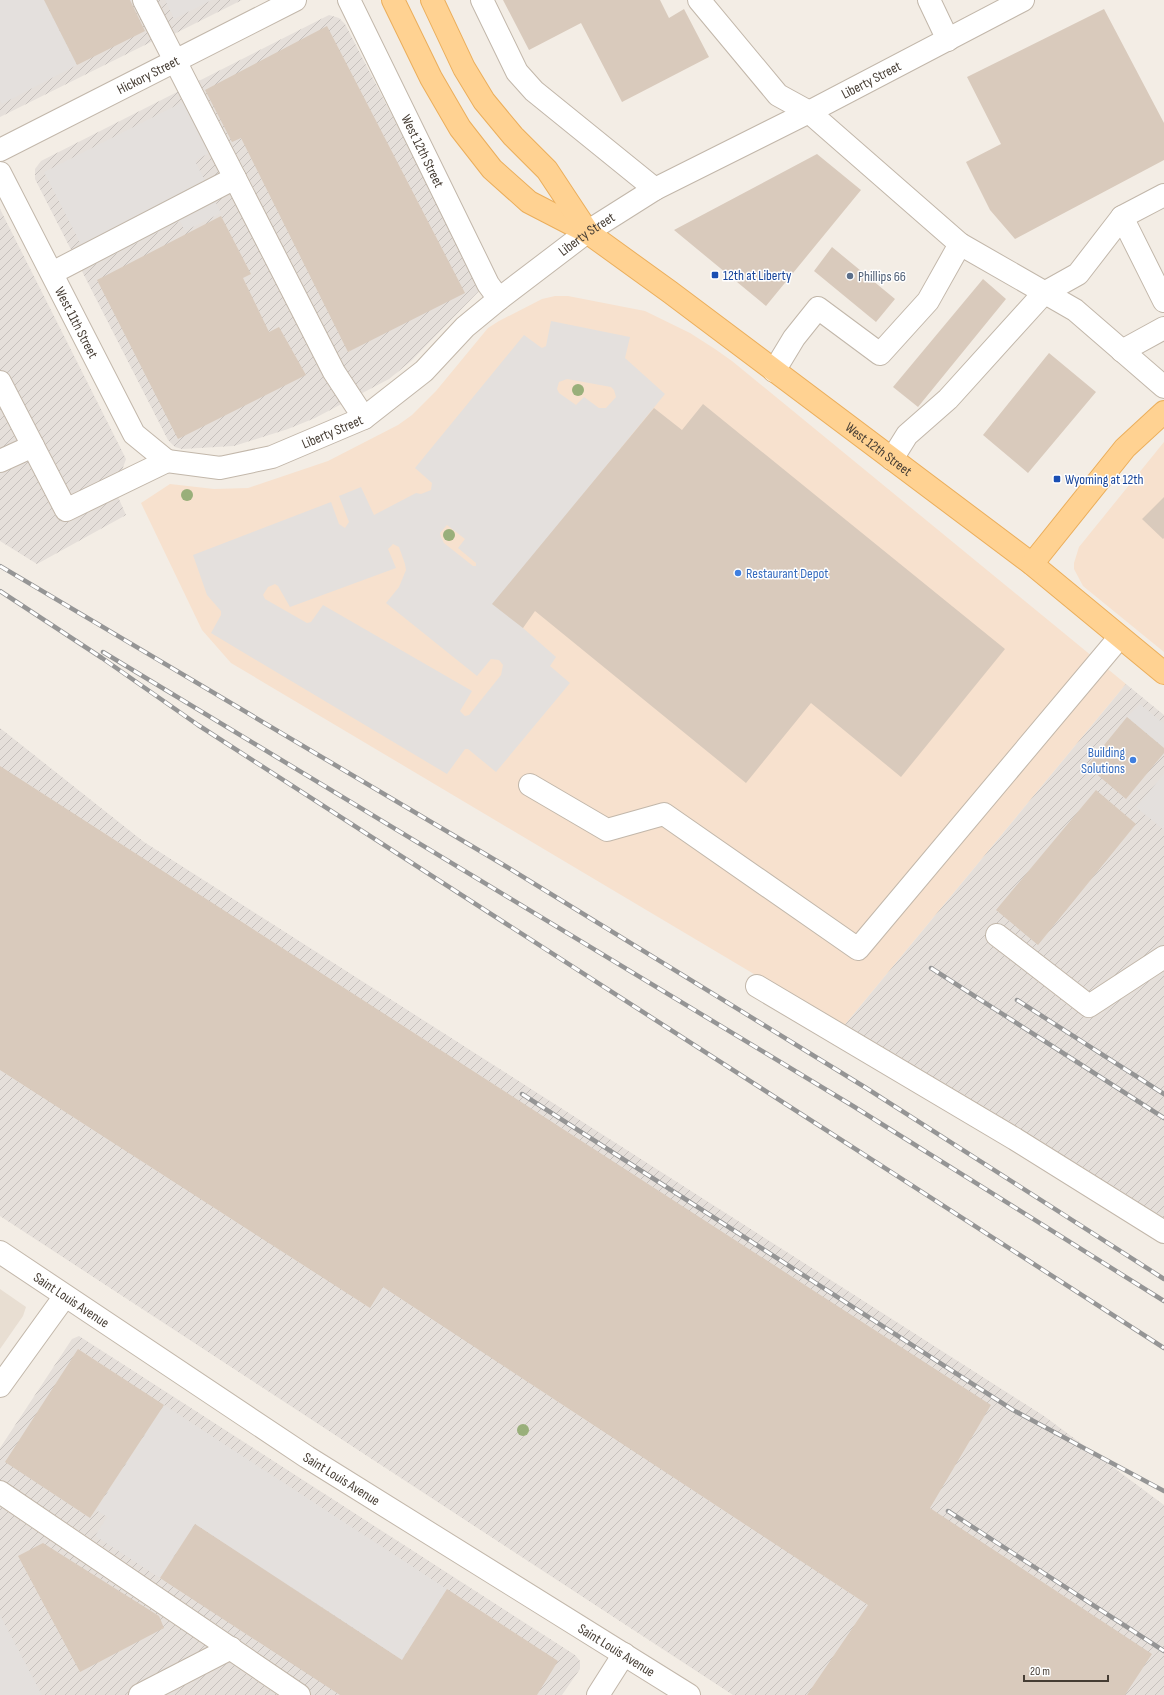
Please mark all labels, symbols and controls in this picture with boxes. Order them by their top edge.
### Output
street label: Hickory Street [114,52,182,98]
street label: Liberty Street [838,57,904,103]
street label: West 12th Street [397,112,447,190]
street label: Liberty Street [555,209,618,260]
place label: 12th at Liberty [723,267,792,284]
place label: Phillips 66 [858,268,906,285]
marker: 12th at Liberty [710,270,720,280]
marker: Phillips 66 [845,271,855,281]
street label: West 11th Street [51,284,102,361]
street label: Liberty Street [299,411,366,452]
street label: West 12th Street [842,419,915,480]
place label: Wyoming at 12th [1065,471,1143,488]
marker: Wyoming at 12th [1052,474,1062,484]
place label: Restaurant Depot [746,565,829,582]
marker: Restaurant Depot [733,568,743,578]
place label: Building Solutions [1081,744,1125,777]
marker: Building Solutions [1128,755,1138,765]
street label: Saint Louis Avenue [30,1269,112,1332]
street label: Saint Louis Avenue [300,1449,383,1509]
street label: Saint Louis Avenue [575,1620,658,1681]
scale bar [1024,1657,1108,1683]
text: 20 m [1030,1664,1050,1679]

